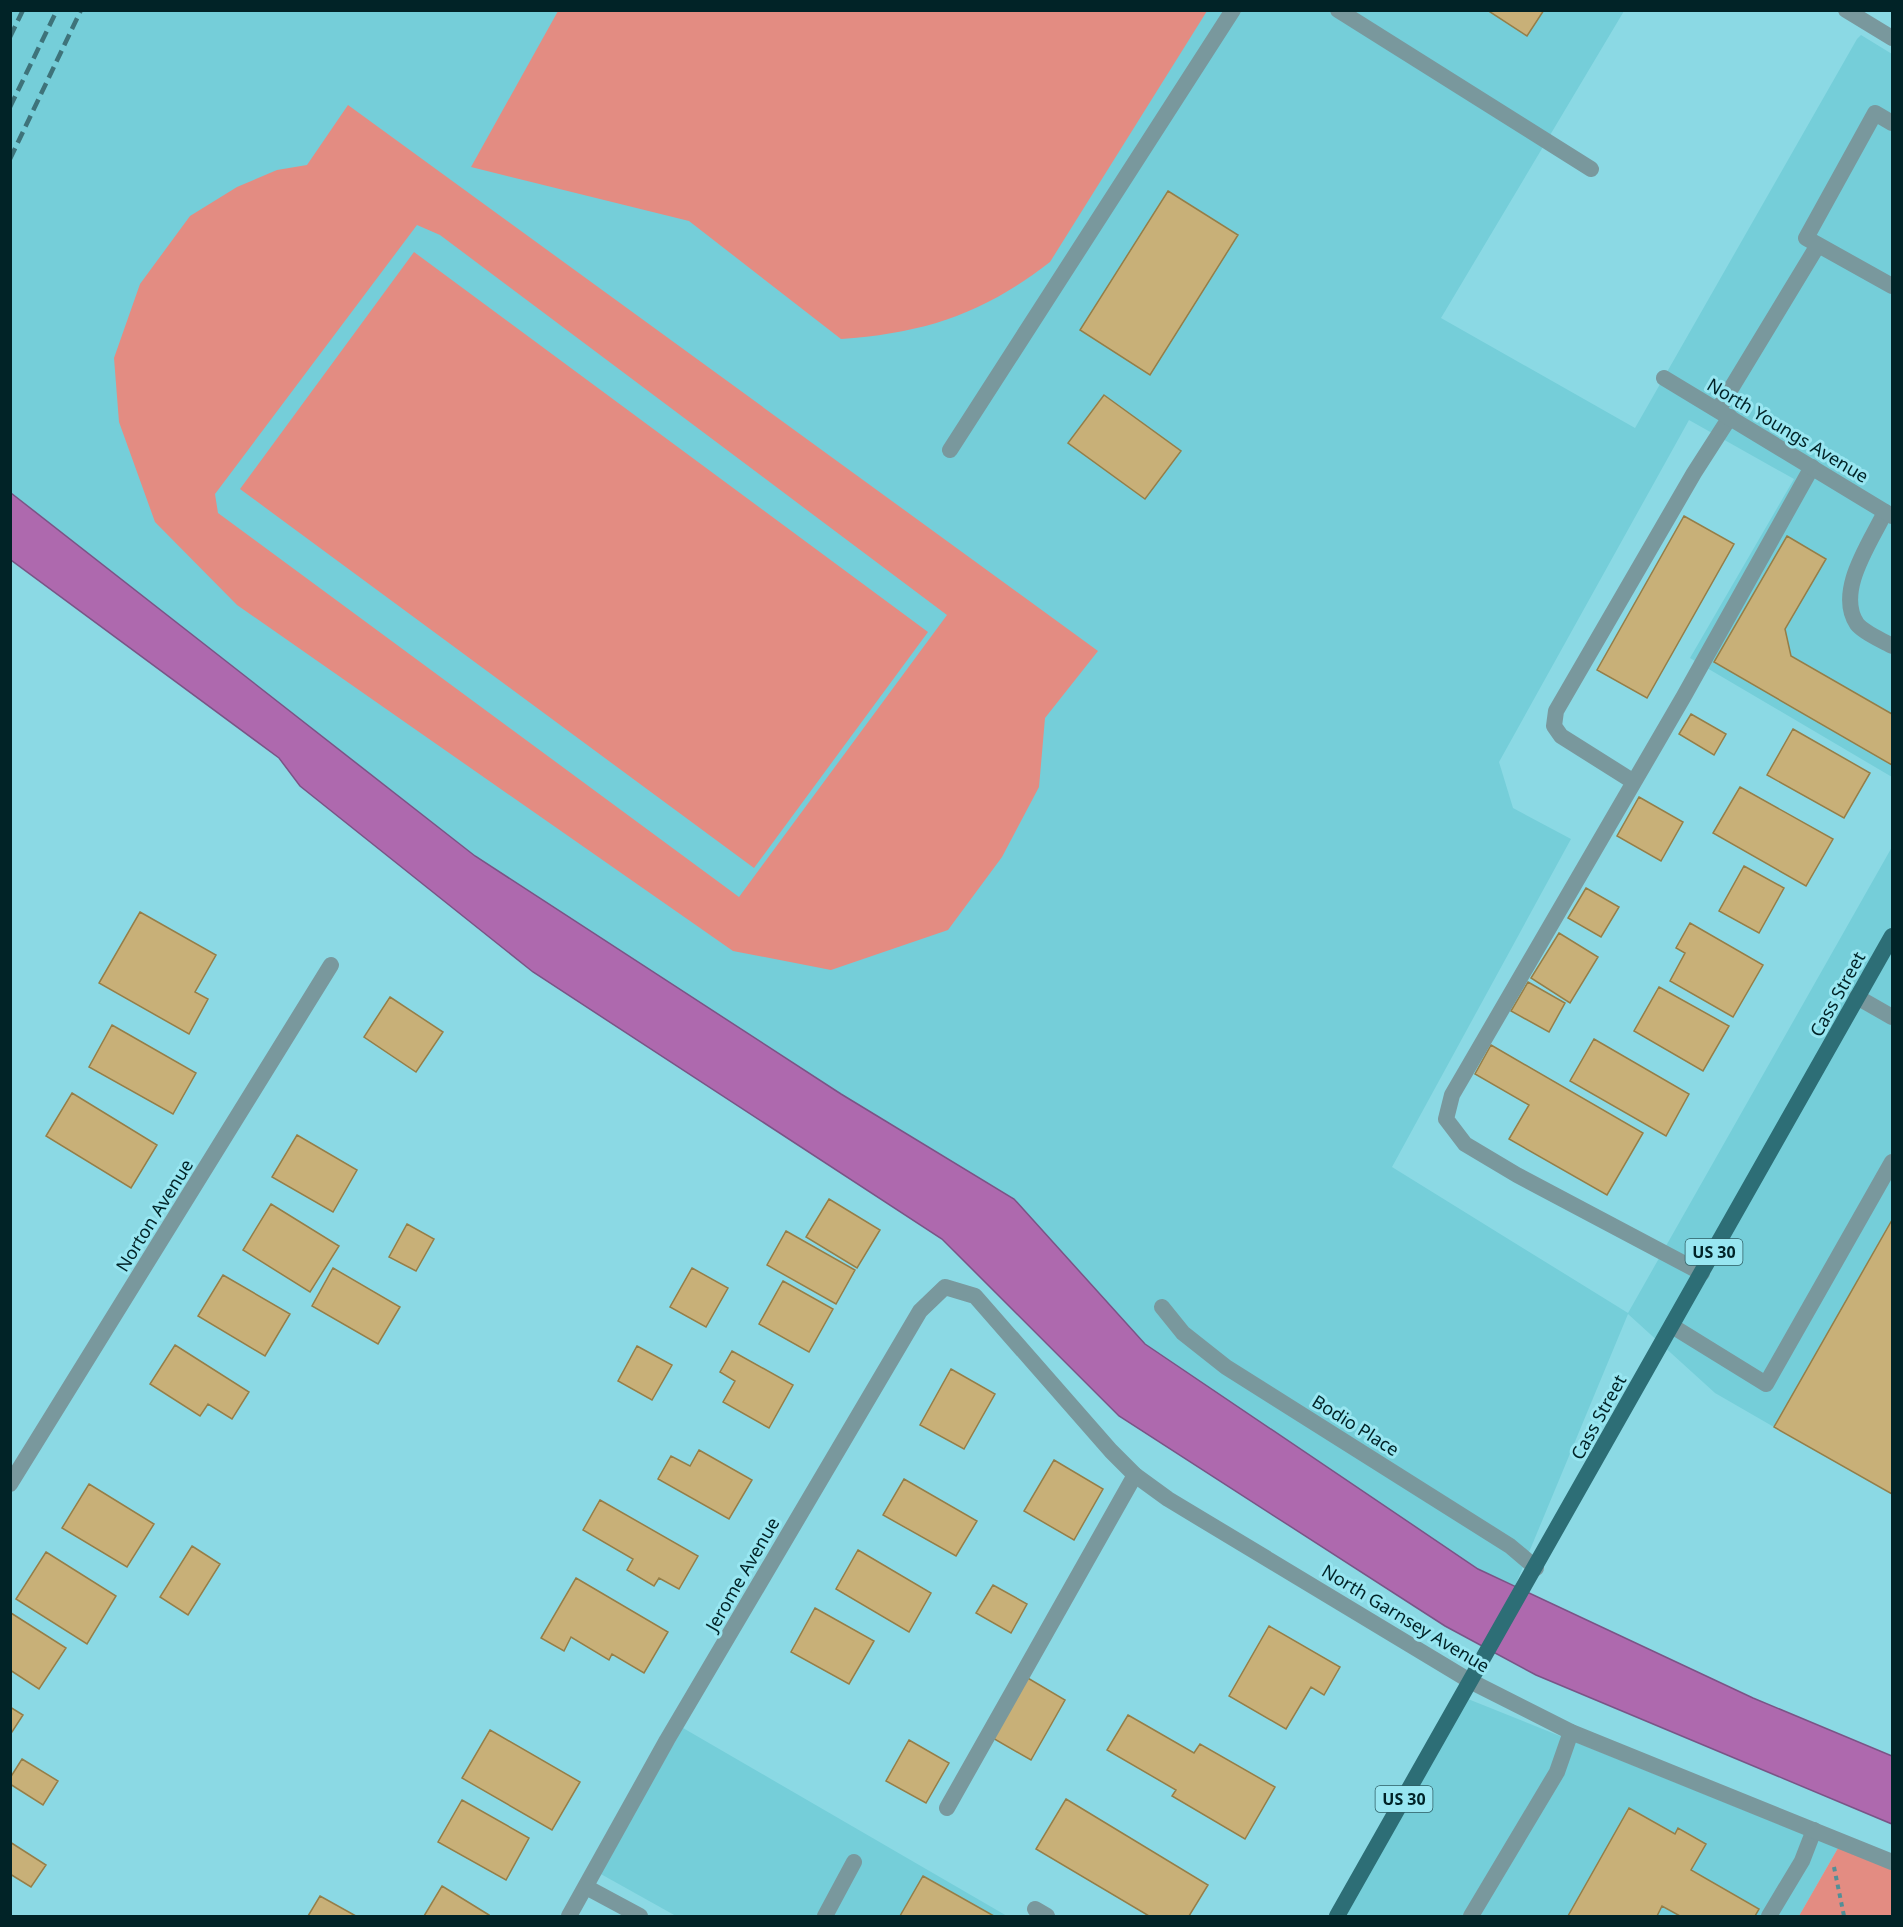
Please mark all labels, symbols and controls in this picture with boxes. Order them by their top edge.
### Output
street label: North Youngs Avenue [1703,372,1873,488]
street label: Cass Street [1804,947,1870,1041]
street label: Norton Avenue [110,1154,198,1276]
road number: US 30 [1686,1239,1742,1265]
street label: Cass Street [1565,1370,1631,1464]
street label: Bodio Place [1308,1389,1404,1461]
street label: Jerome Avenue [699,1513,784,1637]
street label: North Garnsey Avenue [1318,1558,1494,1678]
road number: US 30 [1376,1786,1432,1812]

